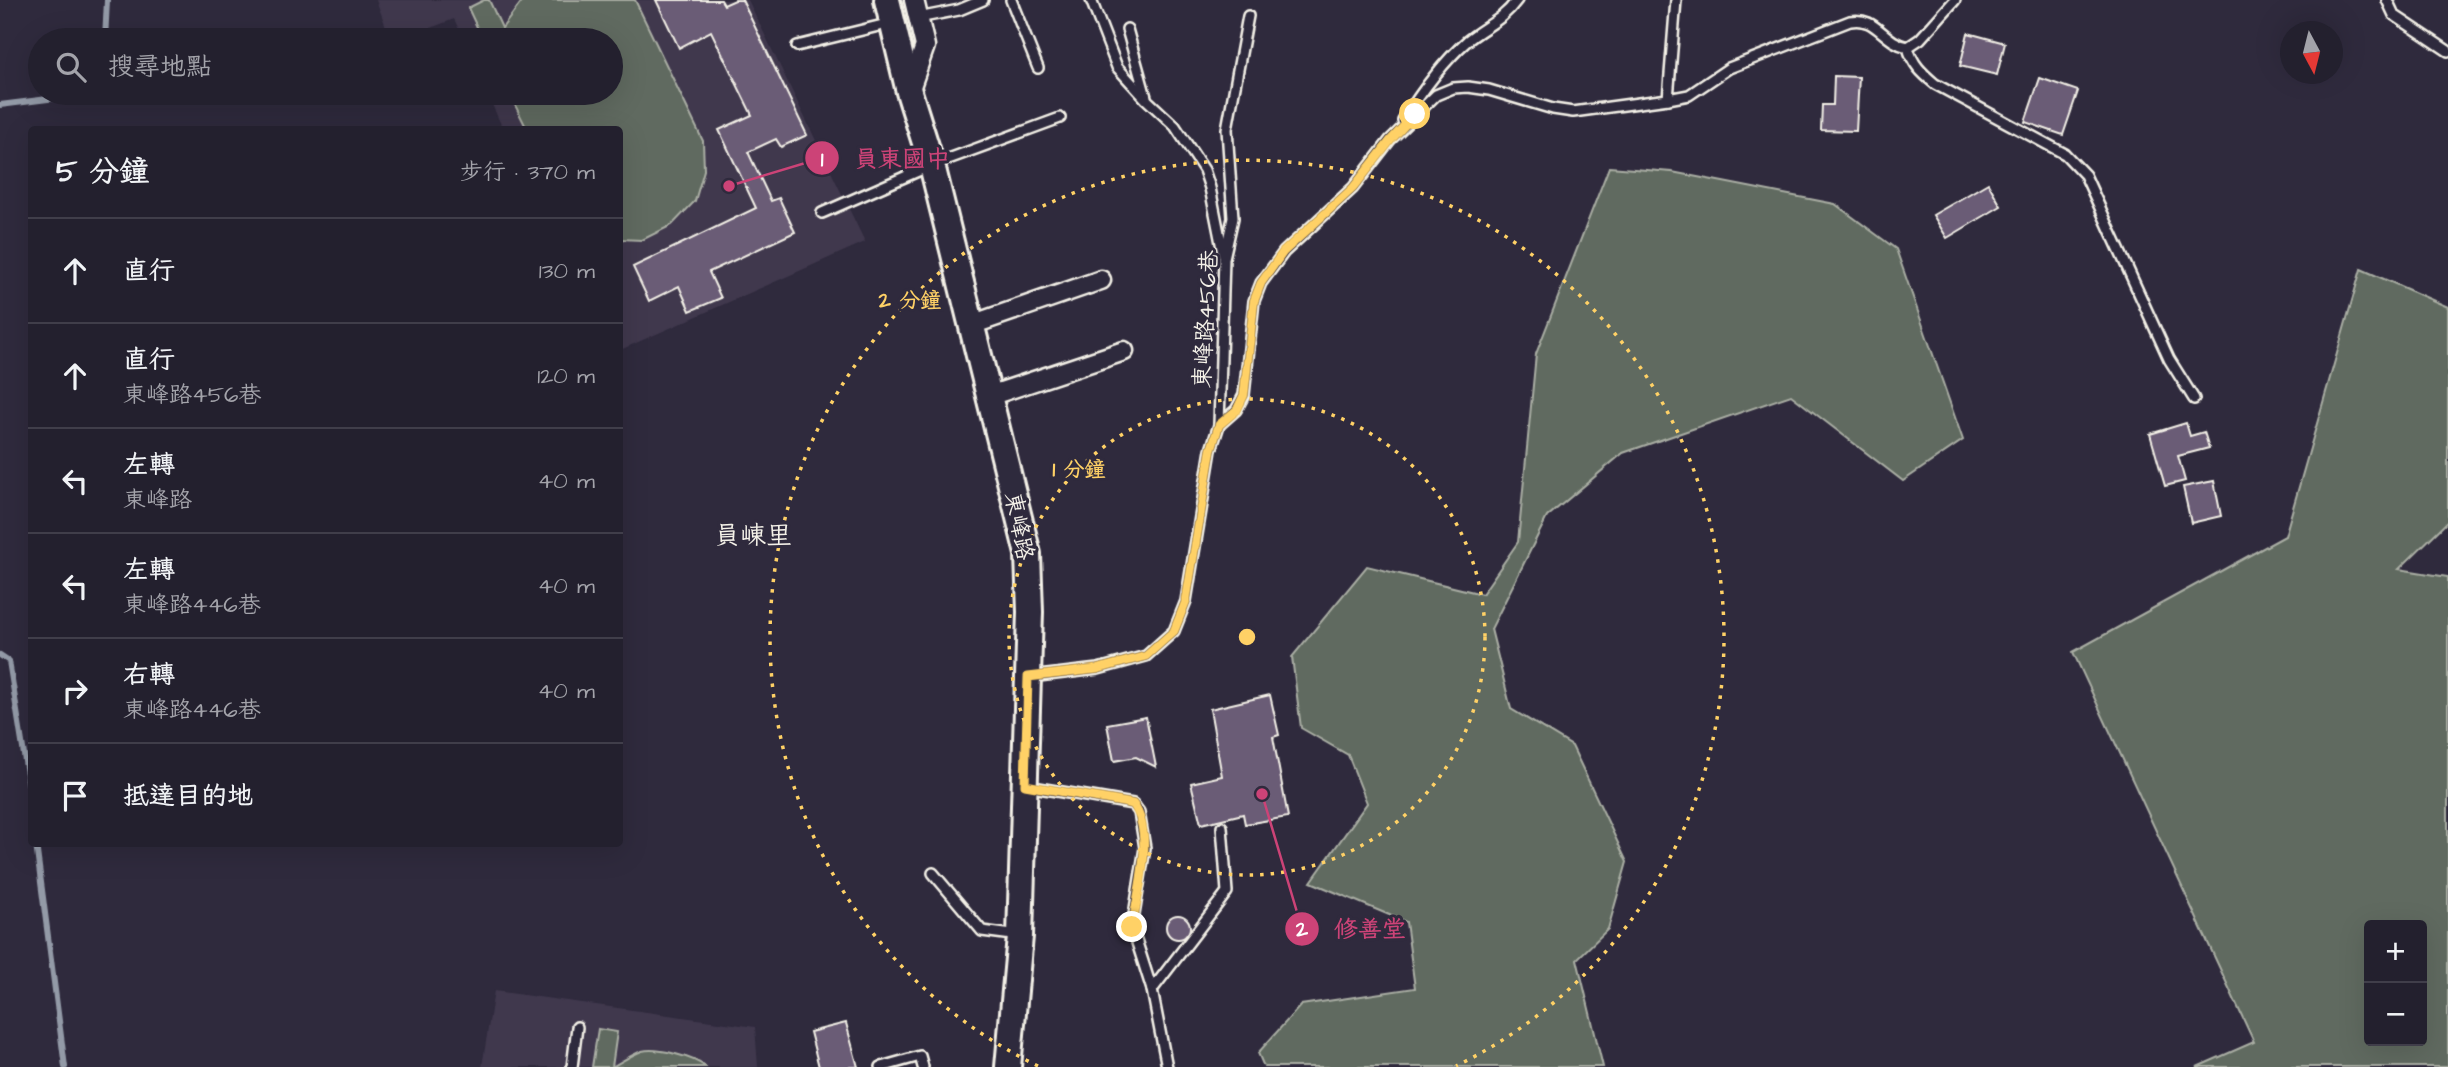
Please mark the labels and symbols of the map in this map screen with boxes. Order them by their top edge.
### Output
north arrow [2280,21,2343,84]
route start [1399,98,1430,129]
callout: 員東國中 [805,136,964,181]
text: 員東國中 [854,143,950,177]
text: 1 [821,145,824,174]
street label: 東峰路456巷 [1186,248,1226,389]
text: 2 分鐘 [878,286,941,315]
text: 1 分鐘 [1052,455,1106,484]
street label: 東峰路 [997,489,1041,563]
district label: 員崠里 [714,518,792,554]
centre of rings [1235,625,1259,649]
callout: 修善堂 [1285,906,1420,951]
route end [1116,911,1147,942]
text: 修善堂 [1334,913,1406,947]
text: 2 [1295,915,1309,944]

